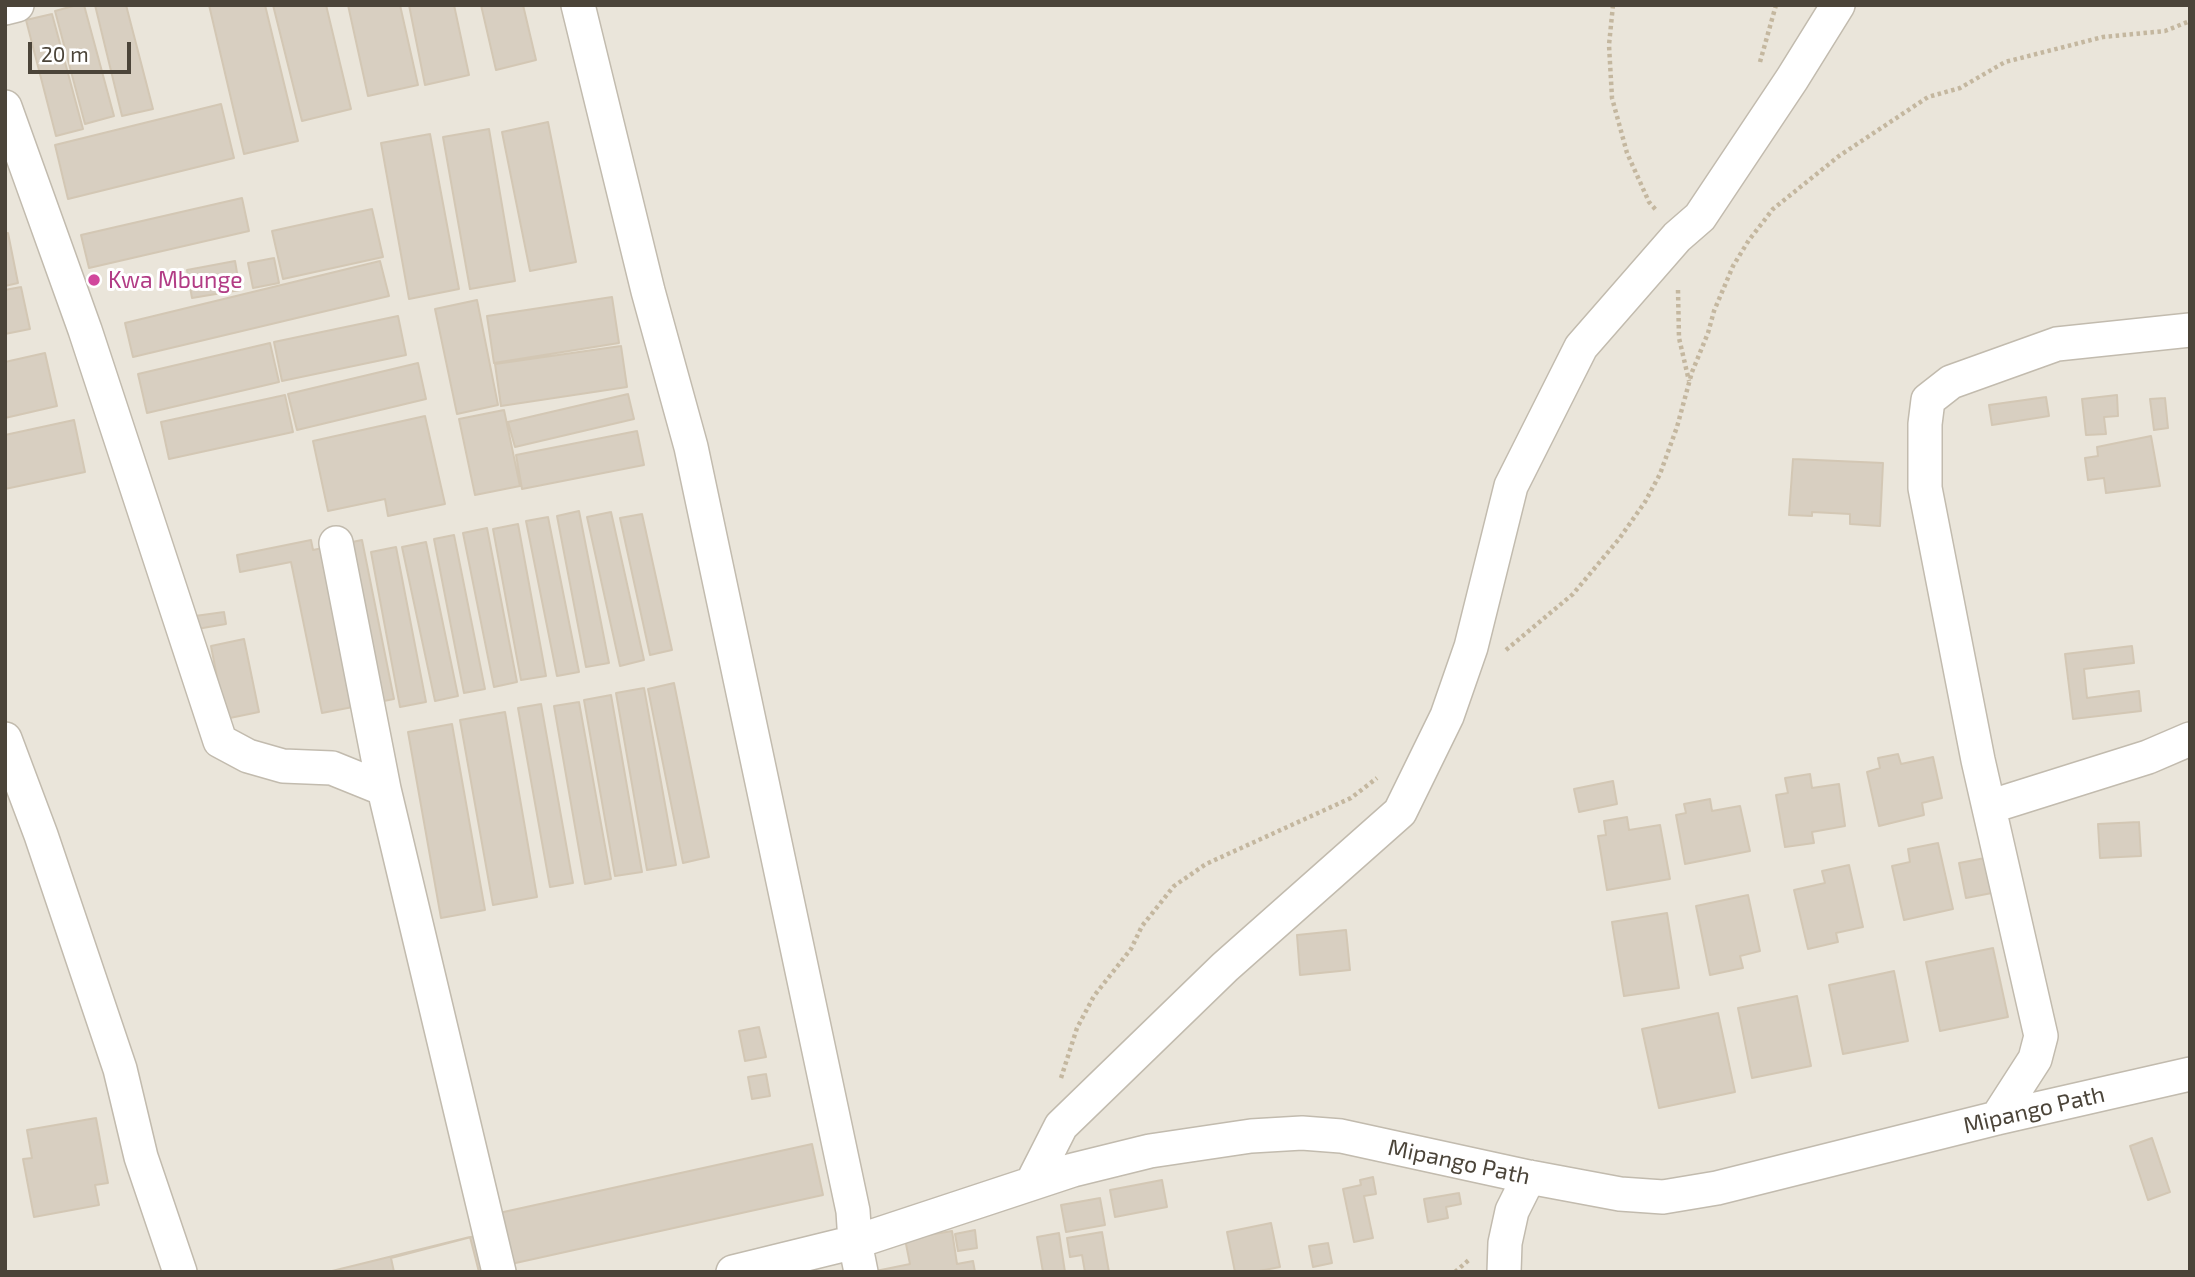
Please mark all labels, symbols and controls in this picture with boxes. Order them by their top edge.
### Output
scale bar [32,28,135,72]
text: 20 m [41,41,89,66]
place label: Kwa Mbunge [108,266,243,294]
marker: Kwa Mbunge [86,272,102,288]
street label: Mipango Path [1961,1080,2107,1140]
street label: Mipango Path [1386,1133,1532,1191]

